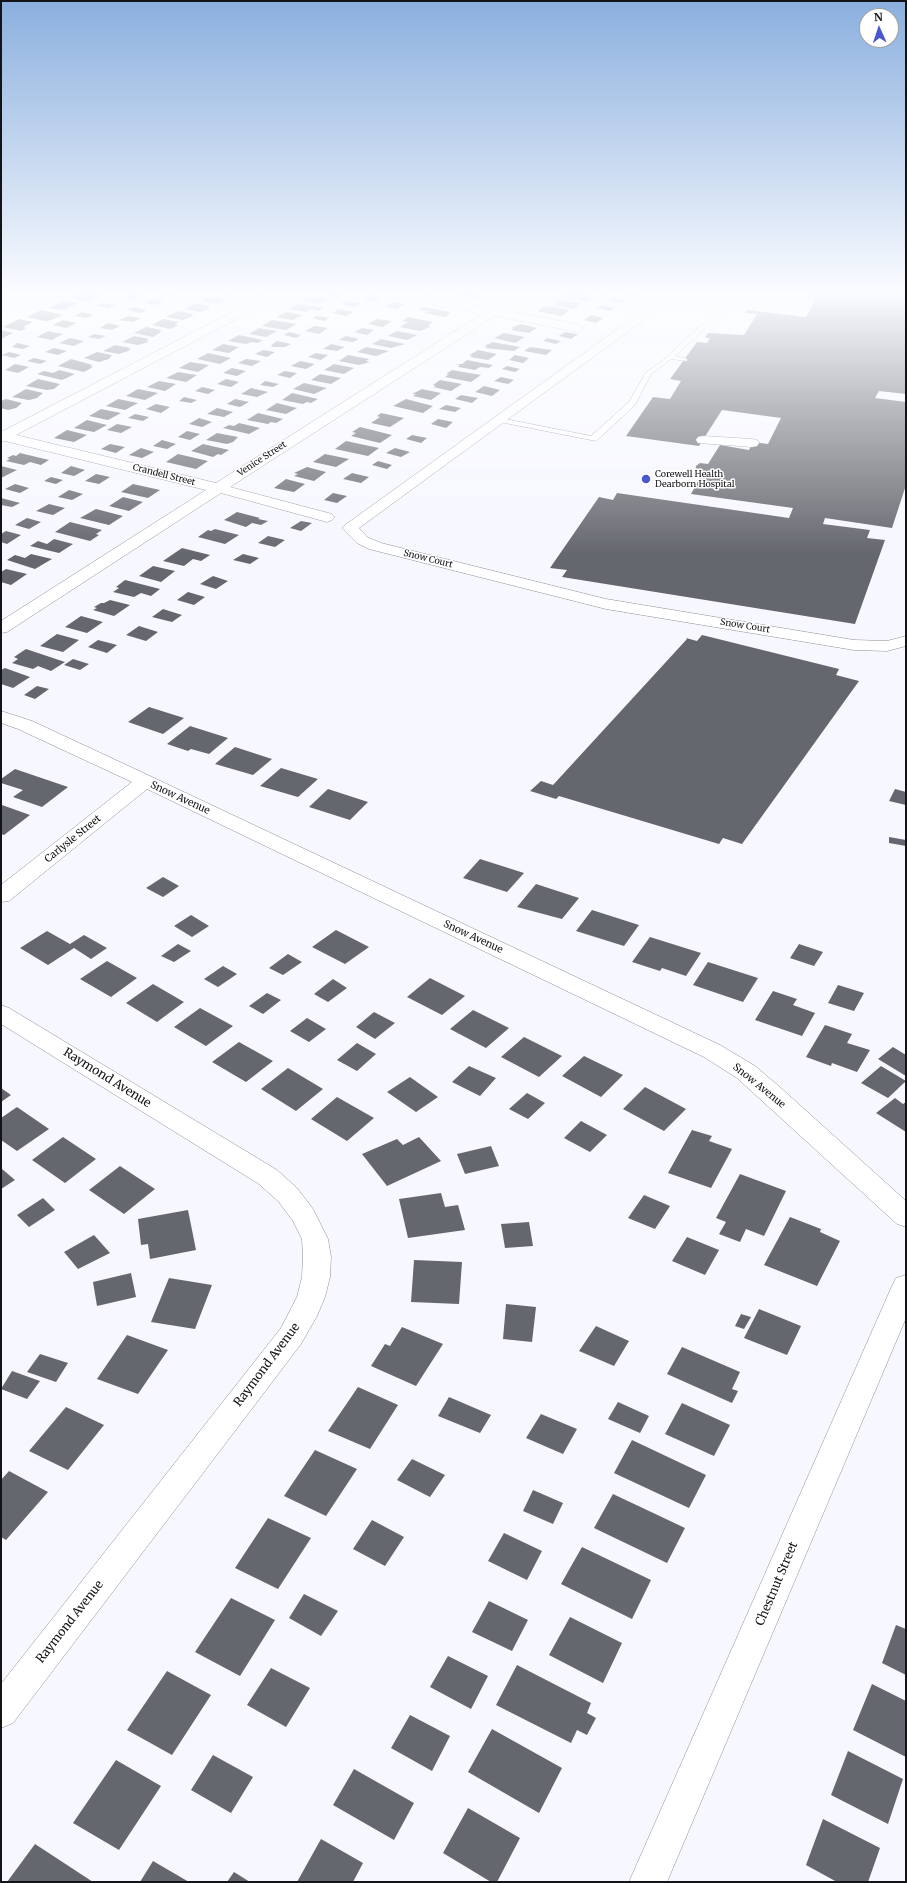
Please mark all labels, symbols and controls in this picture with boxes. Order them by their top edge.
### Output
north arrow [859,8,899,48]
text: N [874,10,883,24]
street label: Venice Street [236,439,288,479]
street label: Crandell Street [132,462,196,488]
place label: Corewell Health Dearborn Hospital [655,469,735,490]
marker: Corewell Health Dearborn Hospital [640,473,652,485]
street label: Snow Court [402,548,454,570]
street label: Snow Court [719,617,771,635]
street label: Snow Avenue [148,779,212,817]
street label: Carlysle Street [42,813,104,865]
street label: Snow Avenue [441,918,505,956]
street label: Raymond Avenue [61,1045,153,1111]
street label: Snow Avenue [730,1061,788,1111]
street label: Raymond Avenue [231,1320,303,1410]
street label: Chestnut Street [753,1540,801,1628]
street label: Raymond Avenue [33,1578,107,1666]

